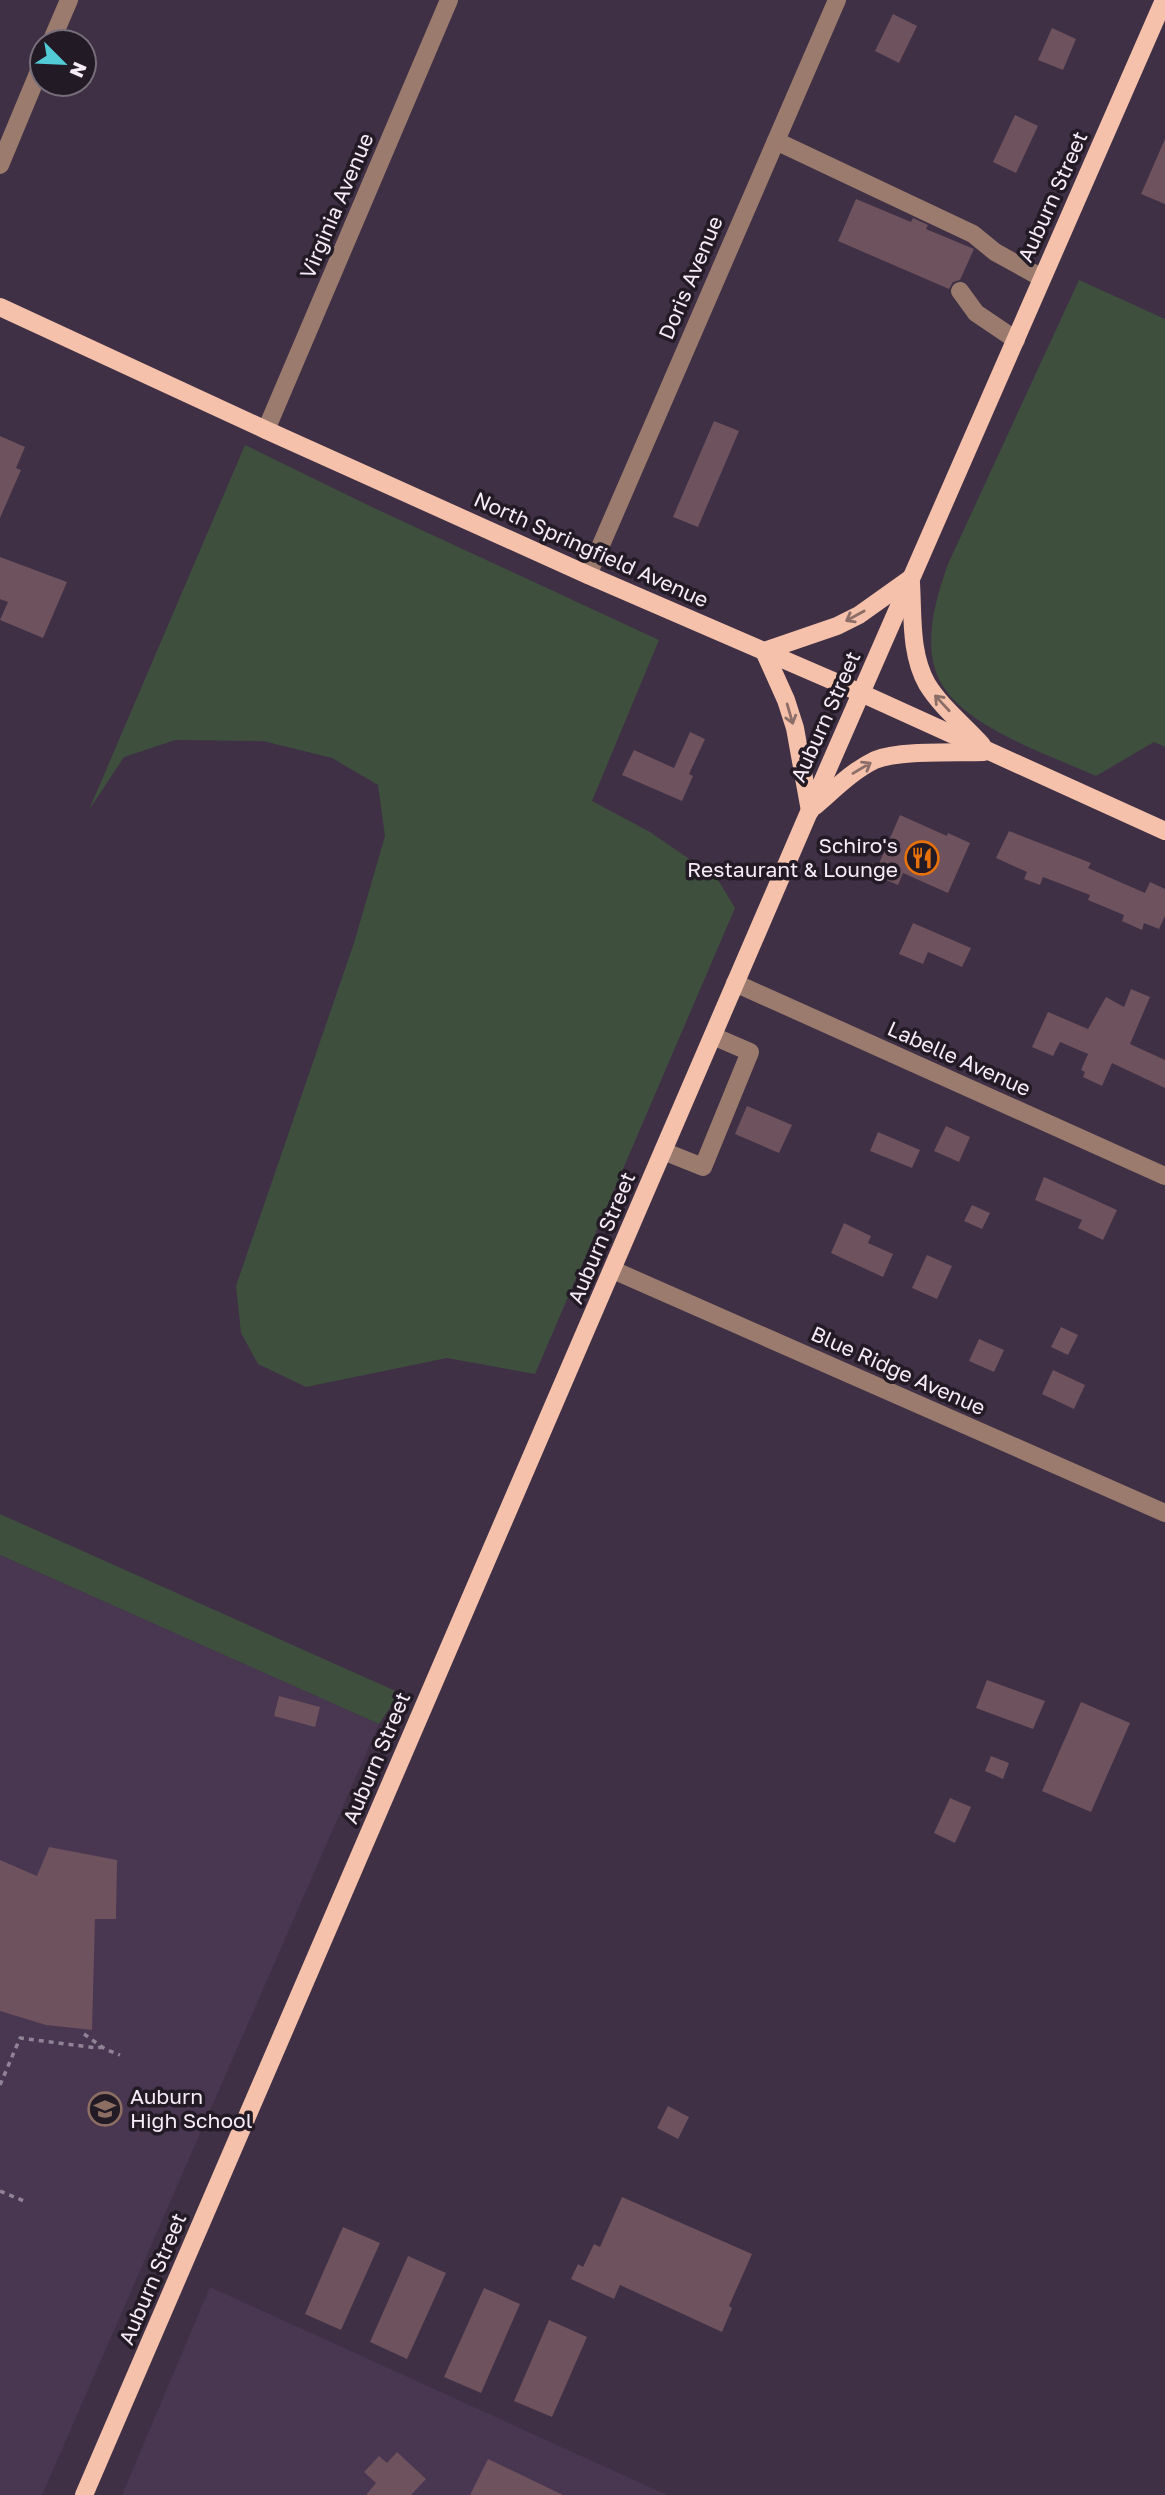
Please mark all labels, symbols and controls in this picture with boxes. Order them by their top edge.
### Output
north arrow [28,28,98,98]
text: N [66,59,92,81]
street label: Auburn Street [1012,127,1093,266]
street label: Virginia Avenue [294,129,379,282]
street label: Doris Avenue [652,212,728,343]
street label: North Springfield Avenue [470,486,713,613]
one-way arrow [845,610,866,623]
street label: Auburn Street [785,647,866,786]
one-way arrow [934,695,951,712]
one-way arrow [785,703,798,725]
one-way arrow [852,761,872,775]
place label: Schiro's Restaurant & Lounge [687,832,898,882]
restaurant icon: Schiro's Restaurant & Lounge [903,839,941,877]
street label: Labelle Avenue [884,1015,1035,1101]
street label: Auburn Street [562,1168,640,1307]
street label: Blue Ridge Avenue [807,1320,990,1420]
street label: Auburn Street [337,1688,415,1827]
place label: Auburn High School [130,2083,252,2133]
school or university icon: Auburn High School [86,2090,124,2128]
street label: Auburn Street [113,2209,191,2348]

